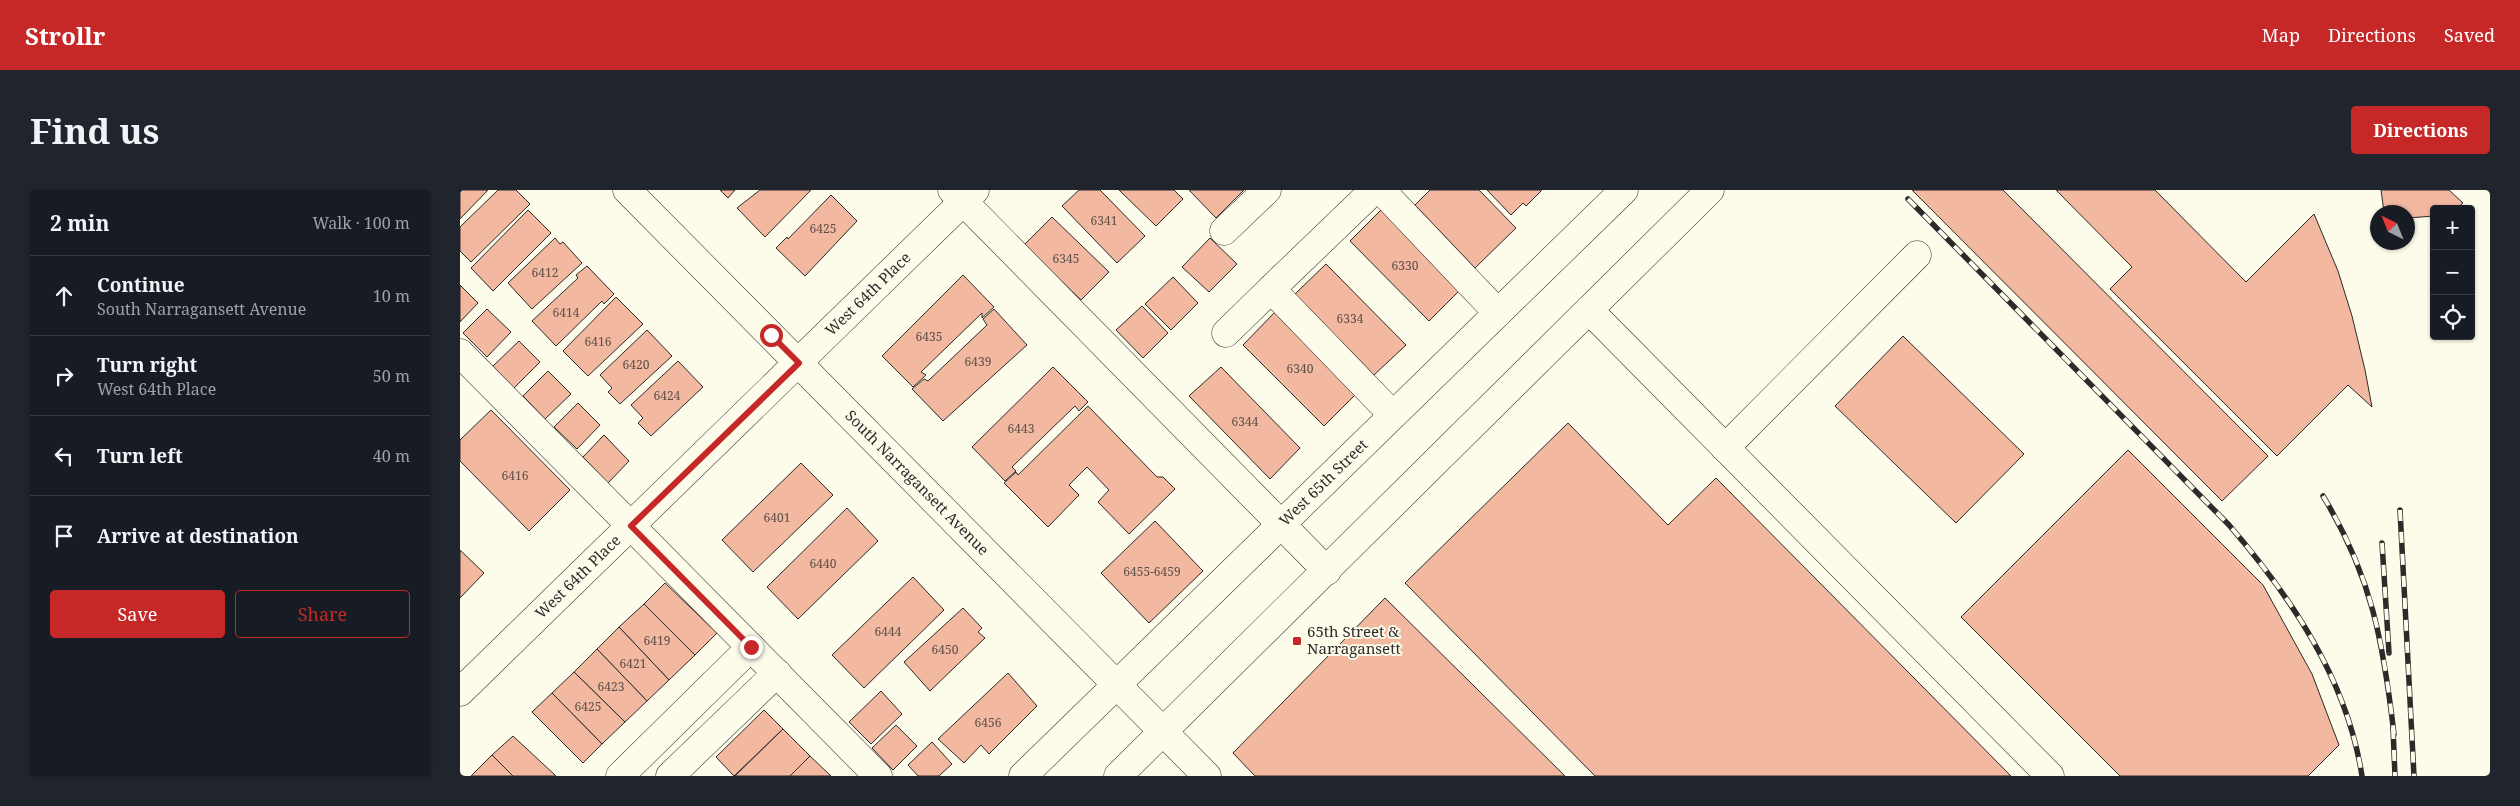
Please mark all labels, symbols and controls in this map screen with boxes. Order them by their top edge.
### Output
text: Strollr [25,19,105,52]
text: Map [2262,23,2300,47]
text: Directions [2328,23,2416,47]
text: Saved [2444,23,2495,47]
button: Directions [2351,106,2490,154]
text: Find us [30,107,159,154]
north arrow [2370,205,2415,250]
map controls [2430,205,2475,340]
button: + [2430,205,2475,250]
text: 2 min [50,209,109,237]
text: Walk · 100 m [313,212,410,234]
house number: 6341 [1091,212,1117,229]
house number: 6425 [810,220,836,237]
street label: West 64th Place [820,247,915,340]
house number: 6345 [1053,250,1079,267]
button: − [2430,250,2475,295]
house number: 6330 [1392,257,1419,274]
house number: 6412 [532,264,558,281]
text: Continue [97,272,185,298]
icon: ahead [50,282,78,310]
text: 10 m [373,285,410,307]
button: locate [2430,295,2475,340]
text: South Narragansett Avenue [97,298,306,320]
house number: 6414 [553,304,580,321]
house number: 6334 [1337,310,1364,327]
route start [760,324,783,347]
house number: 6435 [916,328,942,345]
house number: 6416 [585,333,612,350]
text: Turn right [97,352,197,378]
house number: 6439 [965,353,991,370]
house number: 6420 [623,356,650,373]
house number: 6340 [1287,360,1314,377]
icon: right [50,362,78,390]
text: 50 m [373,365,410,387]
text: West 64th Place [97,378,216,400]
house number: 6424 [654,387,681,404]
street label: South Narragansett Avenue [841,405,994,559]
house number: 6344 [1232,413,1259,430]
house number: 6443 [1008,420,1035,437]
street label: West 65th Street [1274,434,1372,530]
icon: left [50,442,78,470]
text: Turn left [97,443,183,469]
text: 40 m [373,445,410,467]
house number: 6416 [502,467,529,484]
house number: 6401 [764,509,790,526]
icon: arrive [50,522,78,550]
text: Arrive at destination [97,523,299,549]
street label: West 64th Place [530,530,624,622]
house number: 6440 [810,555,837,572]
house number: 6455-6459 [1123,563,1181,580]
button: Save [50,590,225,638]
button: Share [235,590,410,638]
place label: 65th Street & Narragansett [1307,621,1401,658]
house number: 6444 [875,623,902,640]
house number: 6419 [644,632,670,649]
marker: 65th Street & Narragansett [1291,635,1303,647]
route end [740,636,763,659]
house number: 6450 [932,641,959,658]
house number: 6421 [620,655,646,672]
house number: 6423 [598,678,625,695]
house number: 6425 [575,698,601,715]
house number: 6456 [975,714,1002,731]

